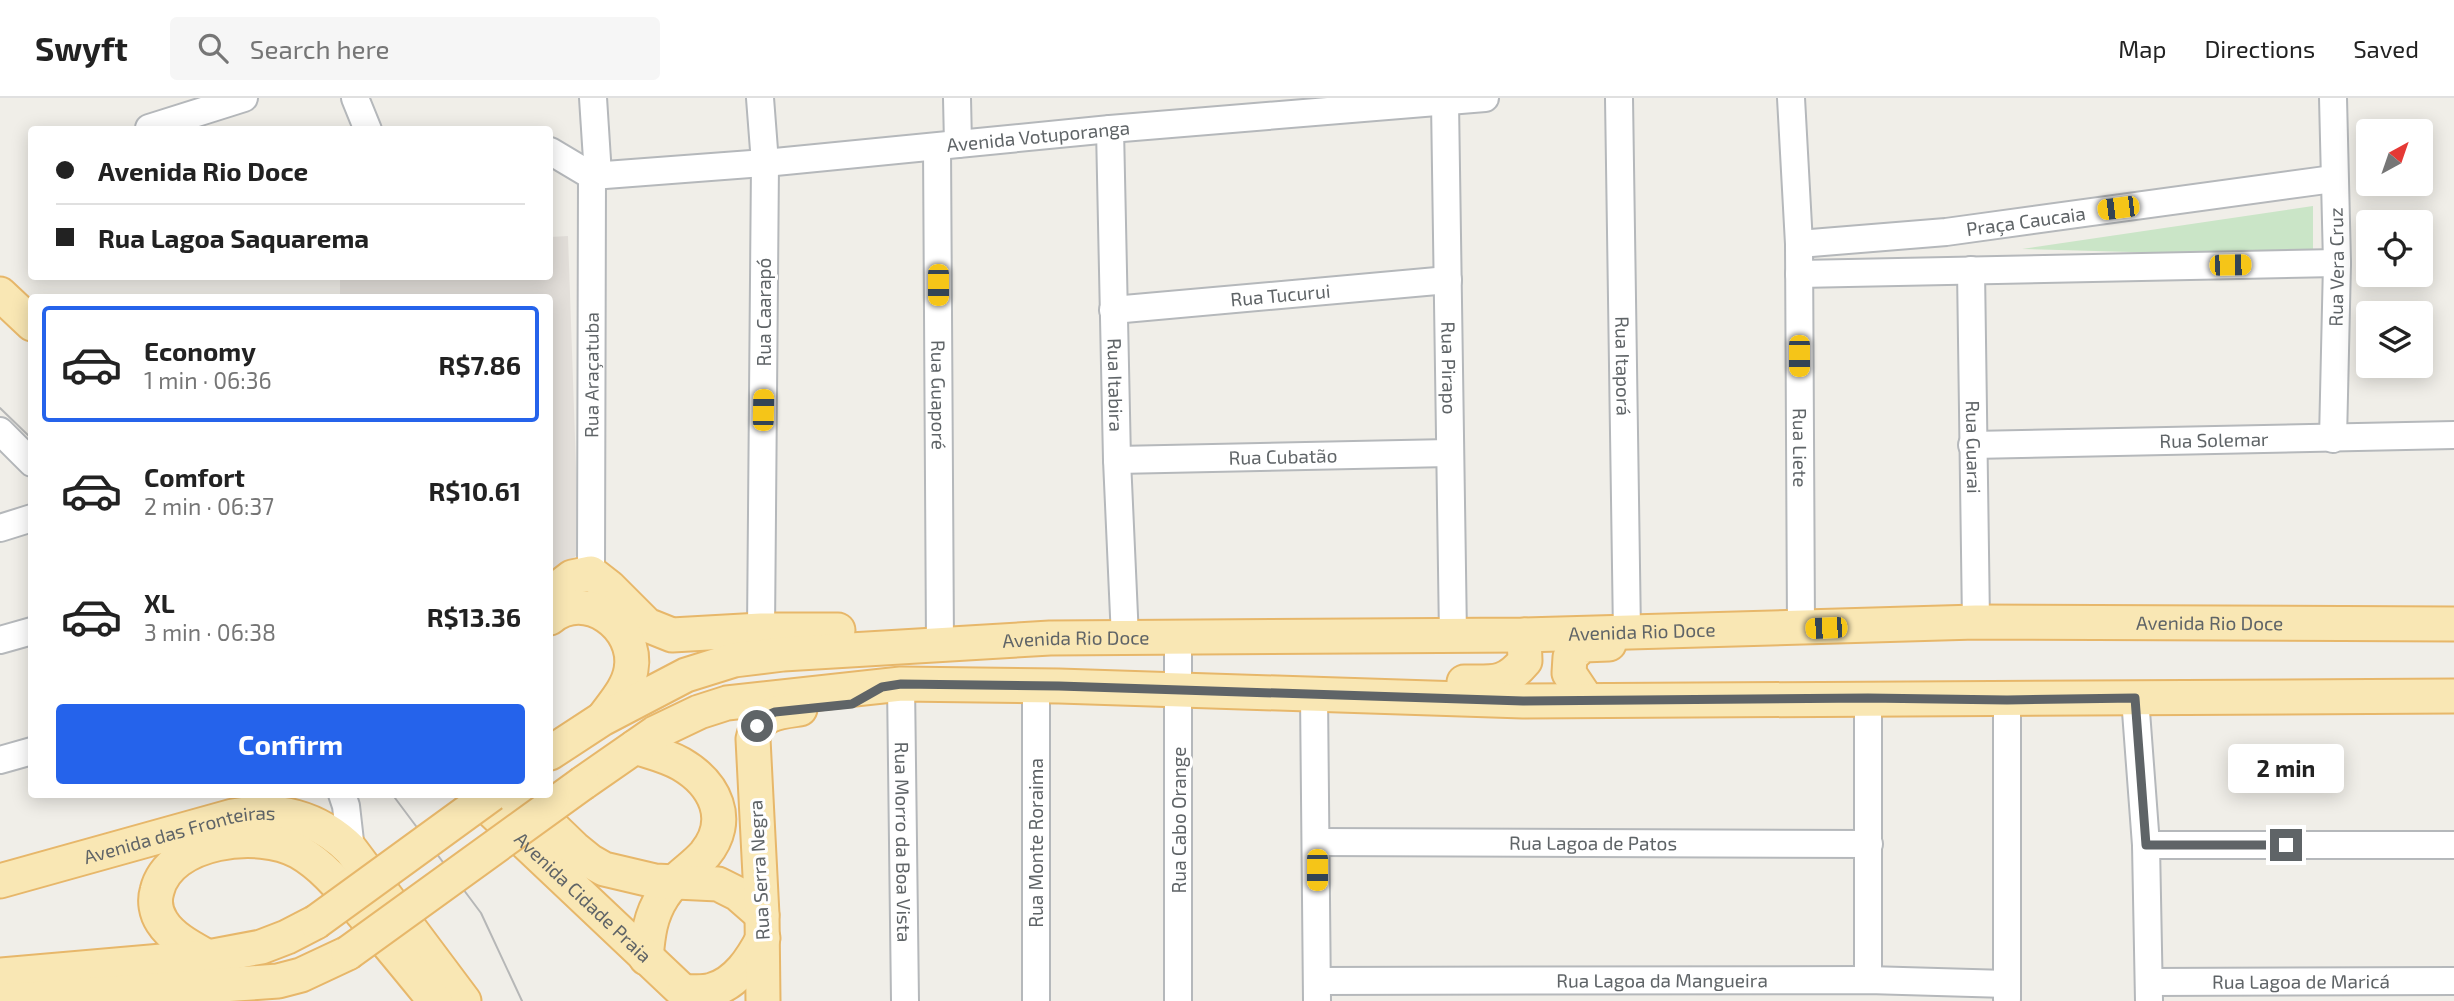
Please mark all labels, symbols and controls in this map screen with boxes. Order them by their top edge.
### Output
search box [170,17,660,80]
text: Swyft [35,28,128,68]
icon: search [194,29,232,67]
text: Search here [250,33,390,64]
text: Map [2118,34,2166,63]
text: Directions [2204,34,2315,63]
text: Saved [2353,34,2419,63]
street label: Avenida Votuporanga [945,115,1131,156]
north arrow [2356,119,2432,196]
map controls [2356,119,2433,378]
text: Avenida Rio Doce [98,155,308,186]
car [2096,195,2141,221]
street label: Praça Caucaia [1965,201,2087,240]
street label: Rua Vera Cruz [2324,207,2348,327]
button: locate [2356,210,2433,287]
text: Rua Lagoa Saquarema [98,222,369,253]
car [2209,254,2252,276]
street label: Rua Caarapó [752,258,775,366]
car [928,264,949,306]
street label: Rua Tucurui [1229,279,1331,310]
button: layers [2356,301,2433,378]
street label: Rua Araçatuba [579,312,604,438]
street label: Rua Itaporá [1611,316,1636,416]
street label: Rua Pirapo [1437,321,1462,415]
icon: car [60,333,123,396]
text: Economy [144,335,256,366]
car [1789,335,1810,377]
street label: Rua Itabira [1103,338,1128,432]
street label: Rua Guaporé [927,340,951,450]
text: R$7.86 [439,349,521,380]
text: 1 min · 06:36 [144,366,272,394]
car [753,389,774,431]
street label: Rua Guarai [1962,400,1986,494]
street label: Rua Liete [1789,408,1812,488]
street label: Rua Solemar [2159,427,2269,452]
street label: Rua Cubatão [1228,443,1338,469]
icon: car [60,459,123,522]
text: Comfort [144,461,245,492]
text: R$10.61 [429,475,521,506]
text: 2 min · 06:37 [144,492,274,520]
icon: car [60,585,123,648]
text: XL [144,587,175,618]
text: R$13.36 [427,601,521,632]
street label: Avenida Rio Doce [2136,611,2283,634]
street label: Avenida Rio Doce [1568,617,1716,645]
car [1805,617,1848,639]
text: 3 min · 06:38 [144,618,276,646]
street label: Avenida Rio Doce [1002,625,1150,652]
button: Confirm [56,704,525,784]
route start [741,710,773,742]
street label: Rua Morro da Boa Vista [891,741,916,943]
callout: 2 min [2228,744,2344,792]
street label: Rua Cabo Orange [1167,747,1190,893]
text: 2 min [2257,754,2315,782]
street label: Rua Monte Roraima [1024,758,1047,928]
street label: Rua Serra Negra [743,799,774,941]
street label: Avenida das Fronteiras [81,801,276,868]
street label: Avenida Cidade Praia [510,827,657,967]
route end [2270,829,2302,861]
street label: Rua Lagoa de Patos [1509,831,1677,854]
car [1307,849,1328,891]
street label: Rua Lagoa da Mangueira [1556,968,1768,992]
street label: Rua Lagoa de Maricá [2212,969,2390,993]

